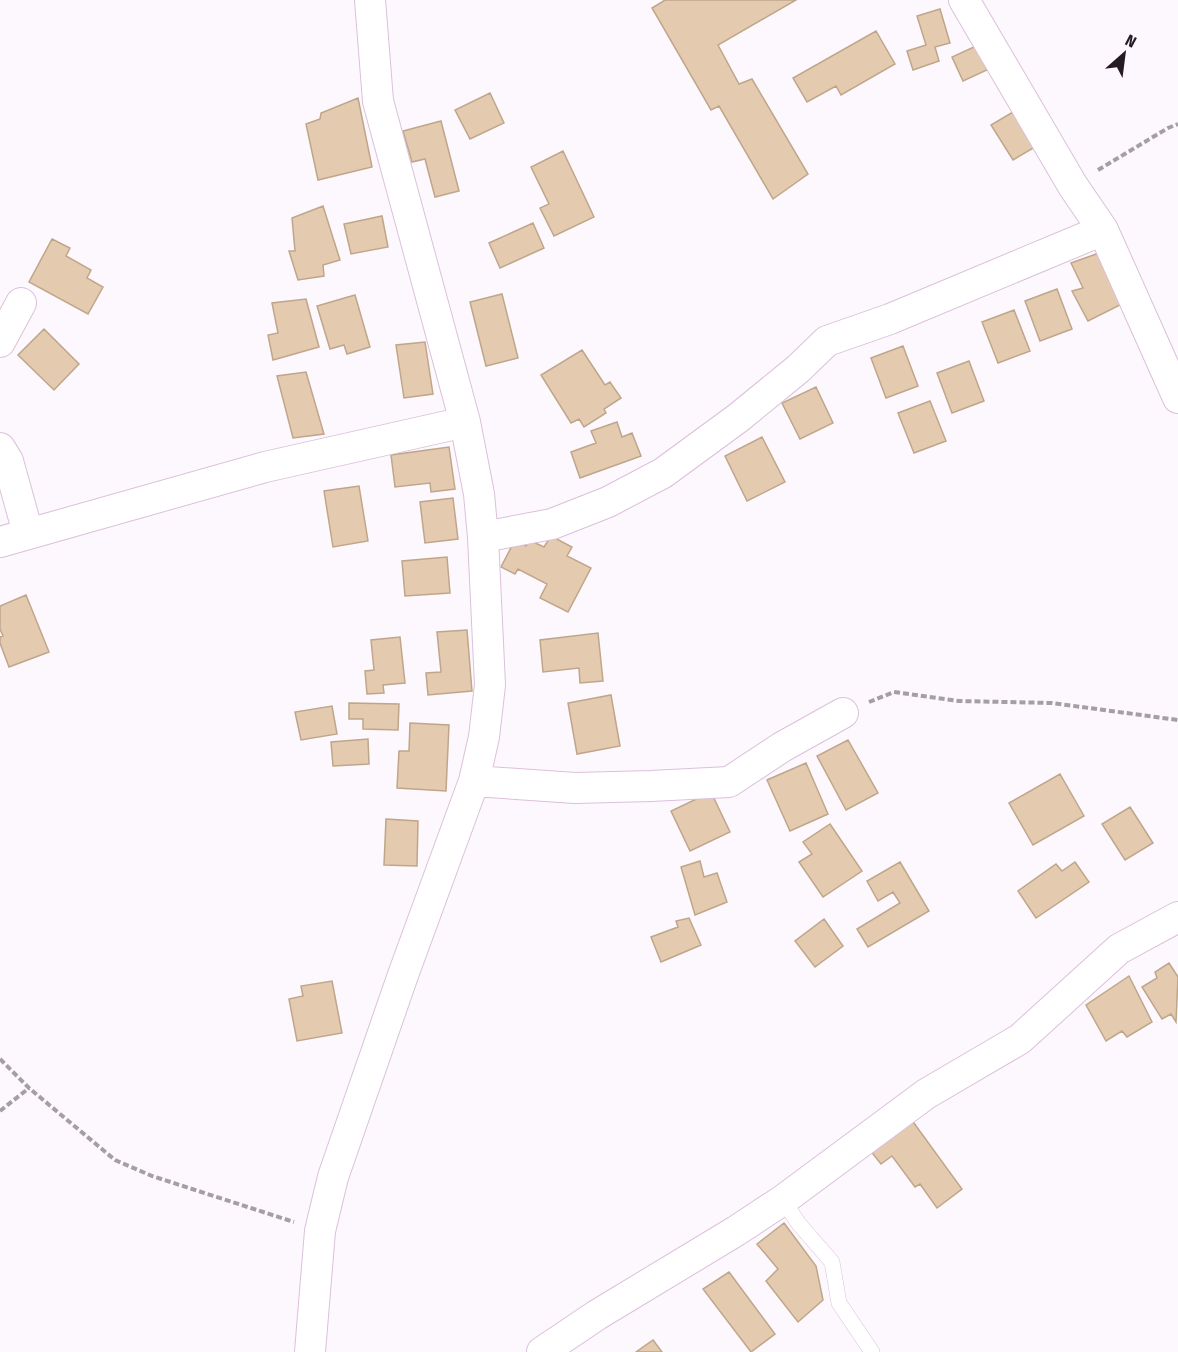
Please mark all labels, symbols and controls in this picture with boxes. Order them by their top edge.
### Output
north arrow [1094,24,1154,84]
text: N [1122,31,1140,52]

